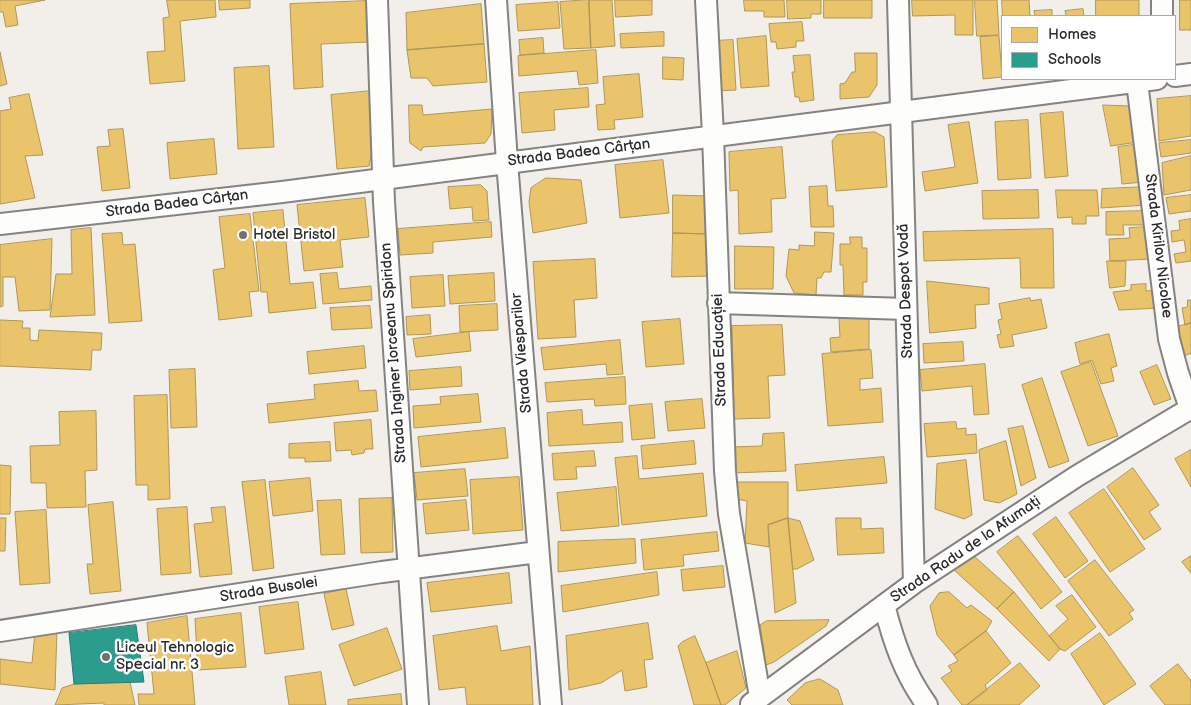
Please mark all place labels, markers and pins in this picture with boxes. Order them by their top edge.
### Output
place label: Hotel Bristol [253,226,335,244]
marker: Hotel Bristol [237,229,249,241]
place label: Liceul Tehnologic Special nr. 3 [116,639,234,674]
marker: Liceul Tehnologic Special nr. 3 [100,651,112,663]

